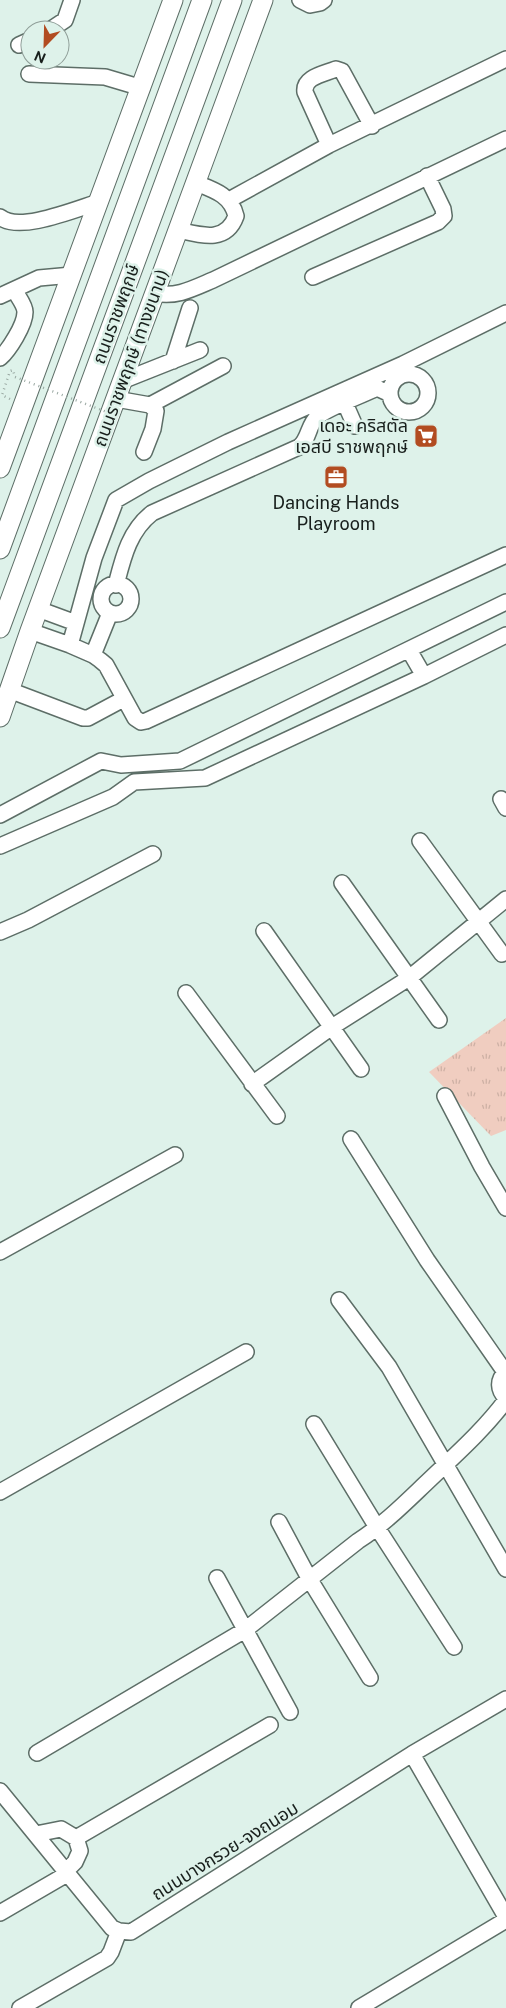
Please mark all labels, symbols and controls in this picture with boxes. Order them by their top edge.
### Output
north arrow [20,20,70,70]
text: N [32,47,48,66]
street label: ถนนราชพฤกษ์ [88,261,143,367]
street label: ถนนราชพฤกษ์ (ทางขนาน) [89,266,172,449]
place label: เดอะ คริสตัล เอสบี ราชพฤกษ์ [295,415,408,457]
supermarket icon: เดอะ คริสตัล เอสบี ราชพฤกษ์ [413,423,439,449]
office icon: Dancing Hands Playroom [323,464,349,490]
place label: Dancing Hands Playroom [273,492,399,534]
street label: ถนนบางกรวย-จงถนอม [147,1797,302,1904]

